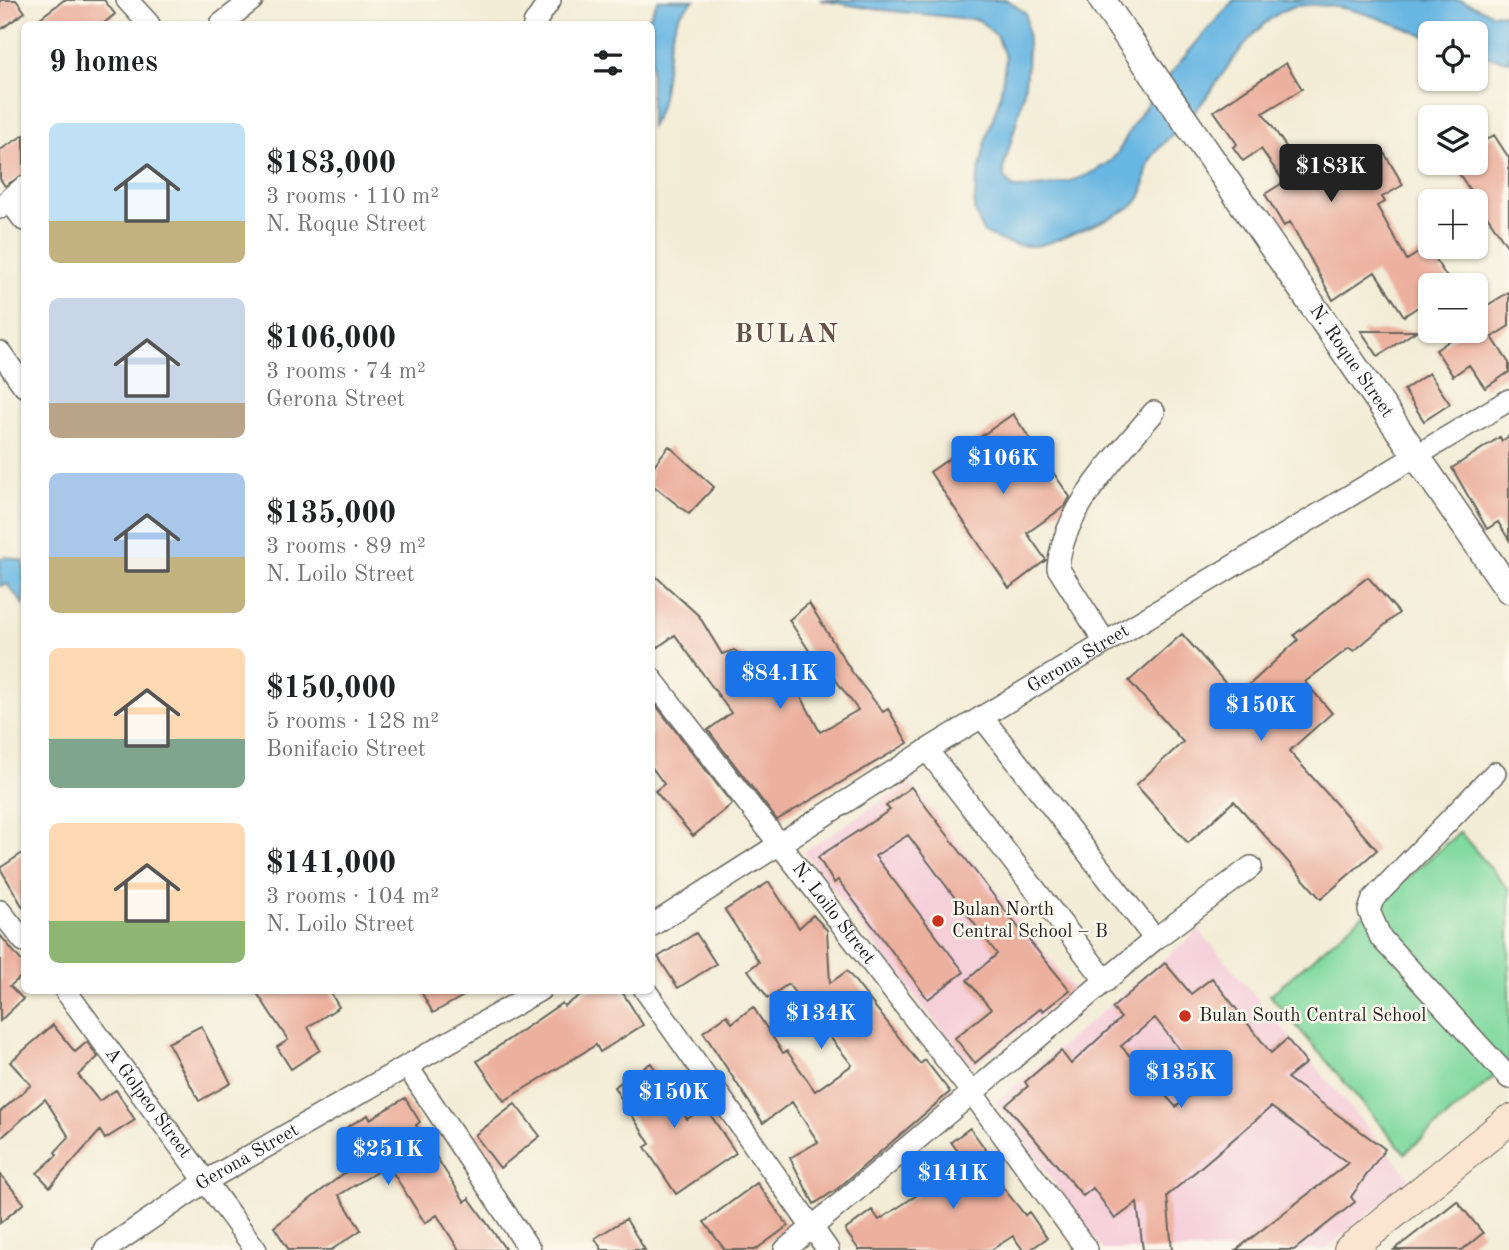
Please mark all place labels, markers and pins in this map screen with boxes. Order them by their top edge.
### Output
pin: $183K [1282,144,1380,204]
pin: $106K [954,436,1052,496]
pin: $84.1K [723,652,837,711]
pin: $150K [1212,684,1310,743]
place label: Bulan North Central School – B [952,901,1108,942]
marker: Bulan North Central School – B [930,913,946,929]
pin: $134K [772,992,870,1051]
place label: Bulan South Central School [1199,1007,1426,1026]
marker: Bulan South Central School [1177,1008,1193,1024]
pin: $135K [1132,1050,1230,1110]
pin: $150K [625,1070,723,1130]
pin: $251K [339,1128,437,1187]
pin: $141K [904,1152,1002,1211]

